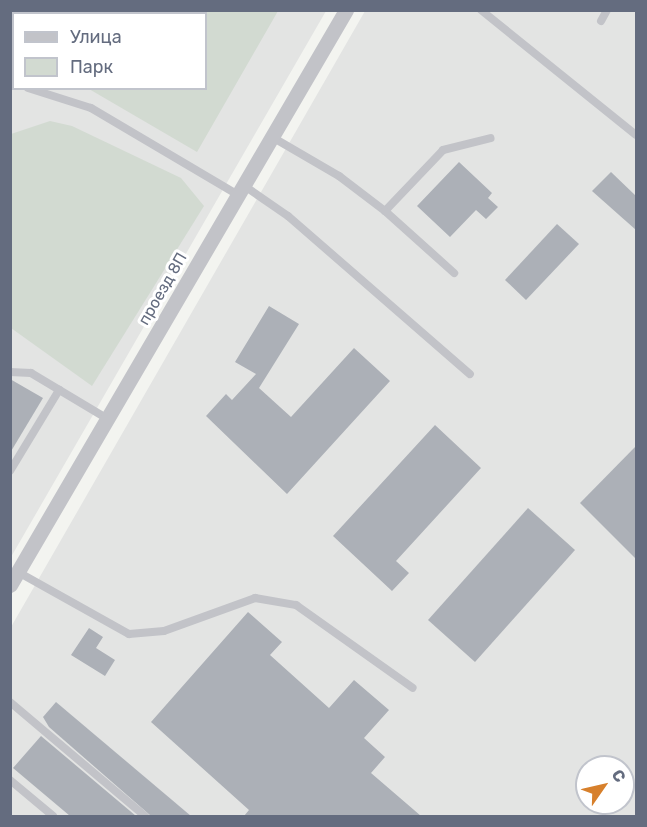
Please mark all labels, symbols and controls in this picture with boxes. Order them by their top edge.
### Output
legend [12,12,207,90]
text: Улица [70,26,122,48]
text: Парк [70,56,113,78]
street label: проезд 8П [135,249,191,329]
north arrow [575,755,635,815]
text: С [608,766,630,786]

